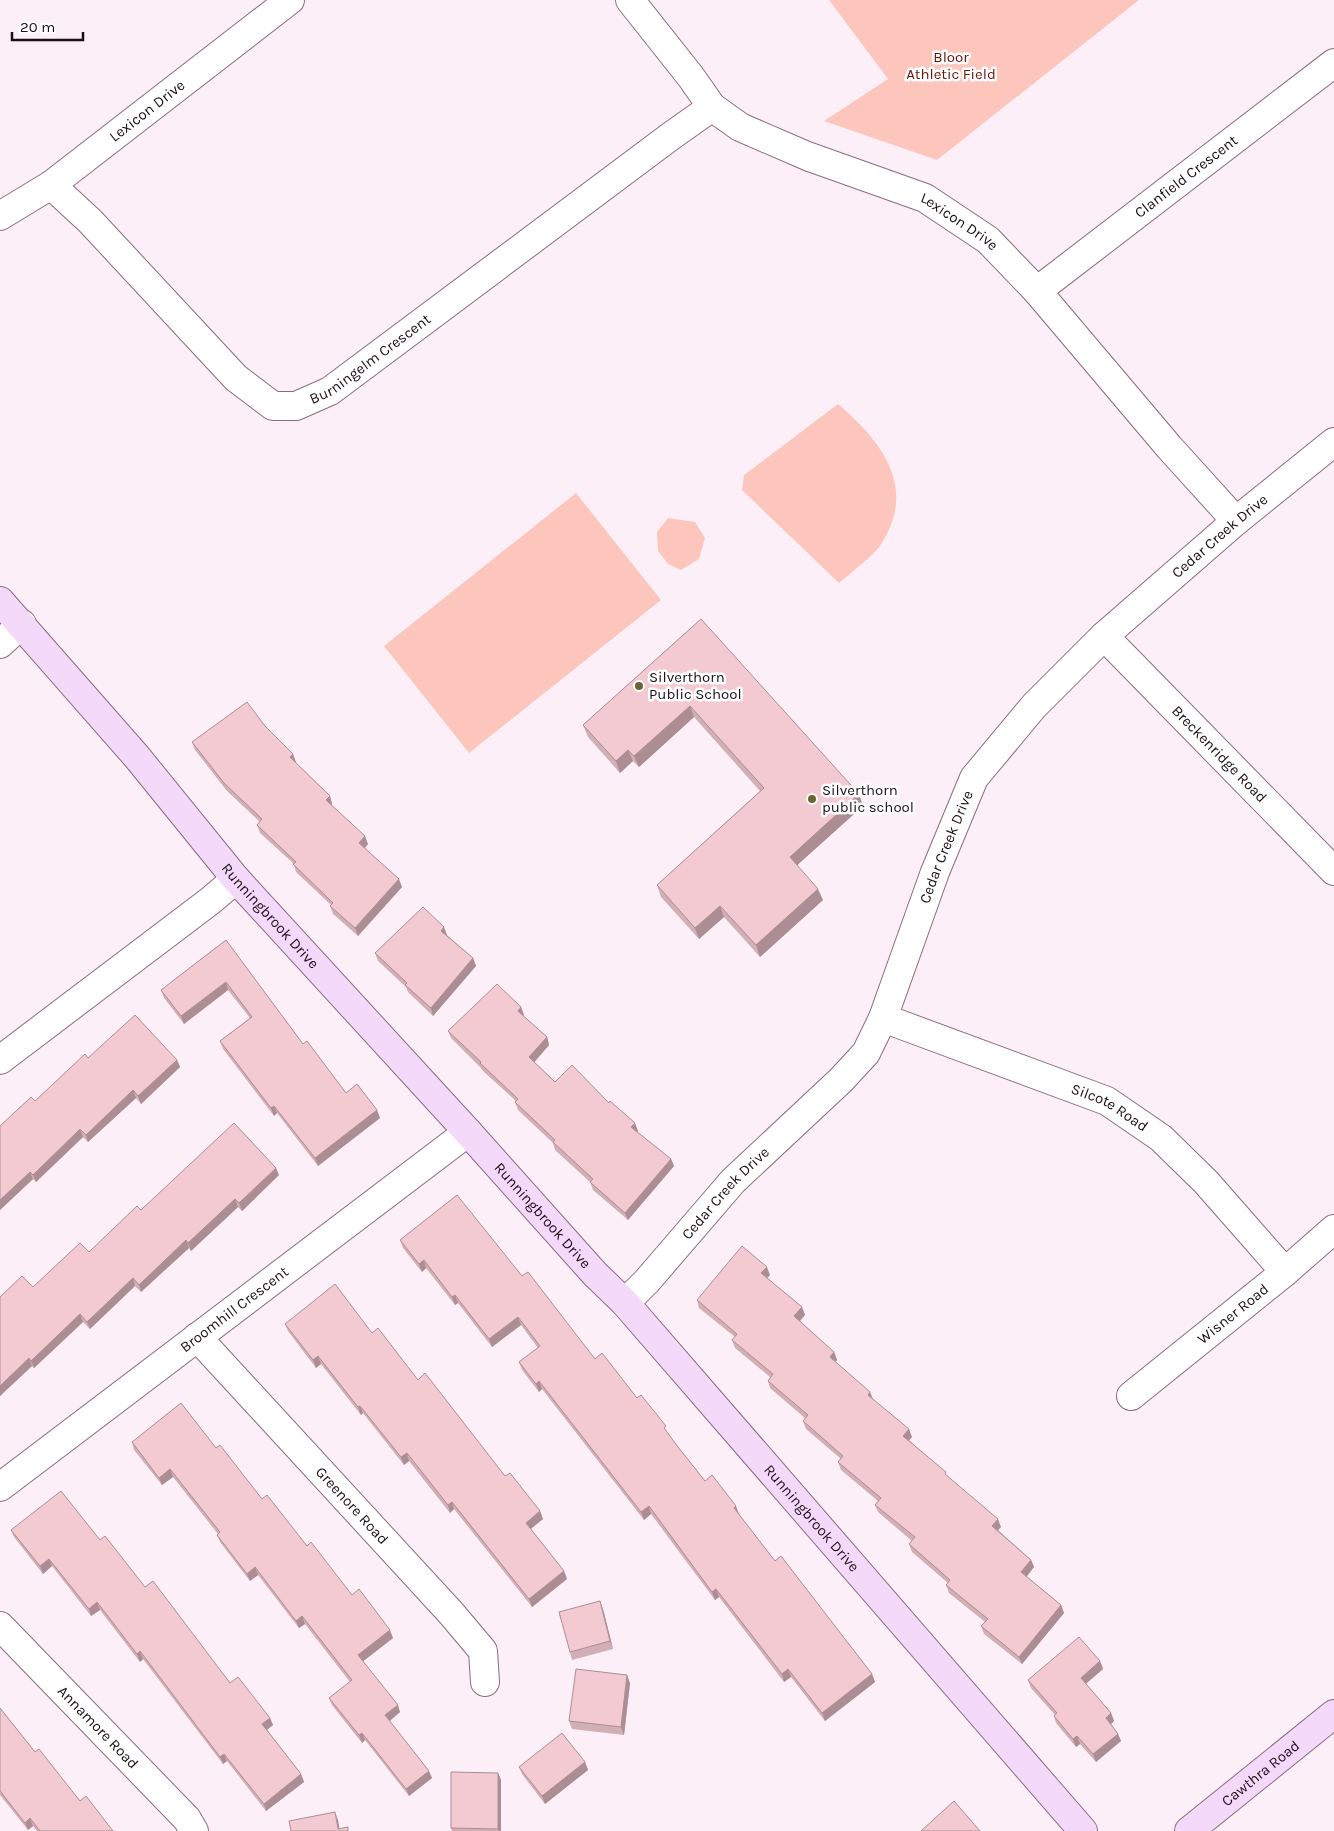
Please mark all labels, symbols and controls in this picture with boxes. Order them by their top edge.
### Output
scale bar [12,10,84,42]
text: 20 m [20,18,55,36]
park label: Bloor Athletic Field [906,48,996,83]
street label: Lexicon Drive [106,76,188,146]
street label: Clanfield Crescent [1131,131,1242,222]
street label: Lexicon Drive [918,188,1002,254]
street label: Burningelm Crescent [307,310,434,408]
street label: Cedar Creek Drive [1168,490,1271,582]
place label: Silverthorn Public School [649,668,742,703]
marker: Silverthorn Public School [633,680,645,692]
street label: Breckenridge Road [1168,702,1271,806]
place label: Silverthorn public school [822,781,914,816]
street label: Cedar Creek Drive [916,788,977,906]
marker: Silverthorn public school [806,793,818,805]
street label: Runningbrook Drive [218,859,323,972]
street label: Silcote Road [1069,1080,1151,1135]
street label: Cedar Creek Drive [678,1143,773,1243]
street label: Runningbrook Drive [491,1159,595,1272]
street label: Broomhill Crescent [177,1262,292,1356]
street label: Wisner Road [1194,1280,1272,1348]
street label: Runningbrook Drive [760,1461,863,1575]
street label: Greenore Road [312,1463,392,1548]
street label: Annamore Road [54,1682,142,1772]
street label: Cawthra Road [1218,1736,1303,1810]

